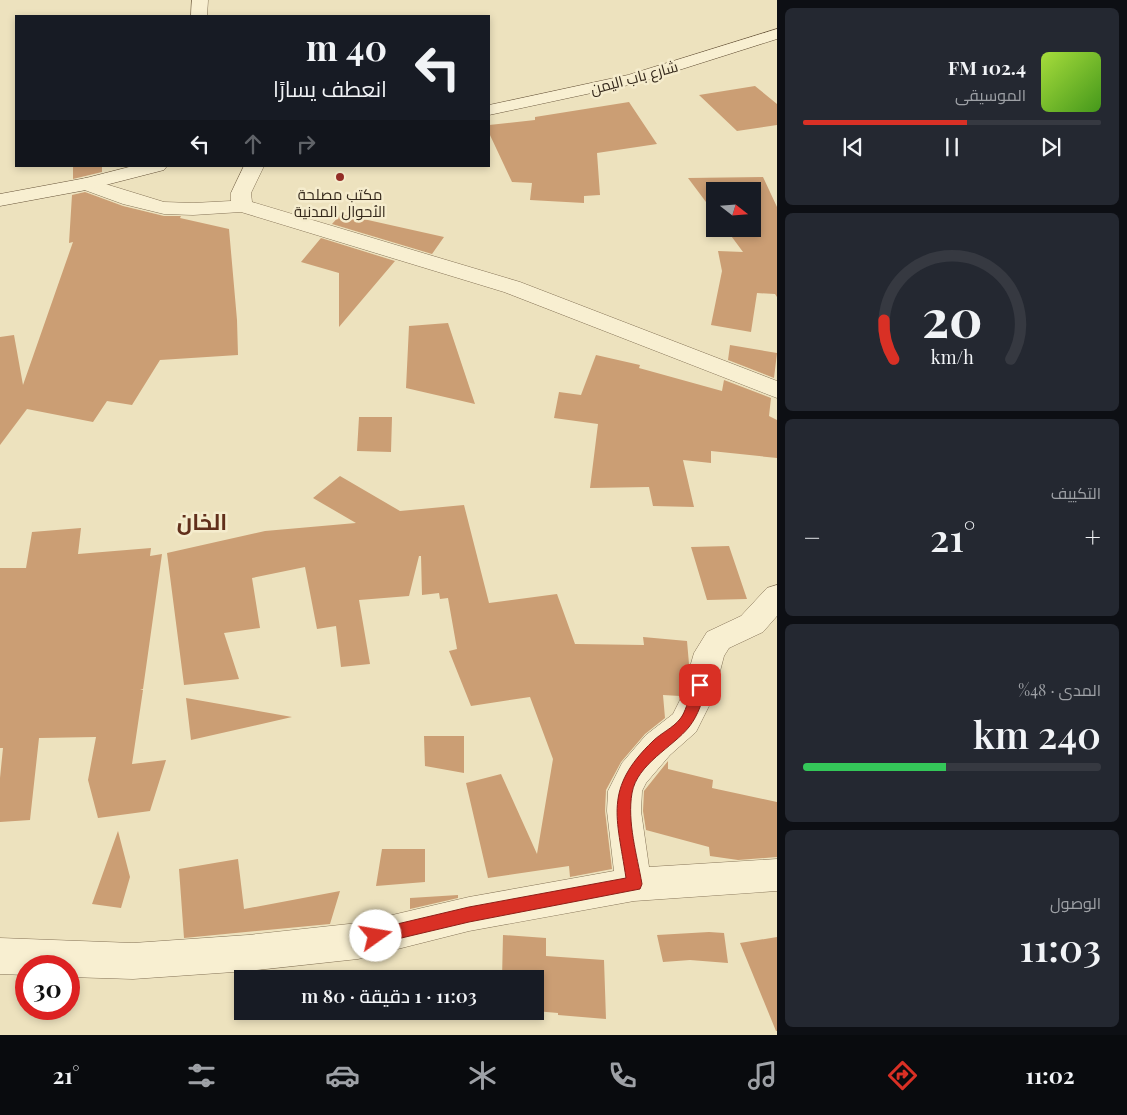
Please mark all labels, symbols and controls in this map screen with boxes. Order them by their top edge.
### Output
text: 40 m [306,23,387,70]
icon: left [405,35,470,100]
text: 102.4 FM [948,54,1026,80]
street label: شارع باب اليمن [588,56,681,100]
text: انعطف يسارًا [273,73,387,103]
text: الموسيقى [955,84,1026,105]
icon: left [186,130,214,158]
icon: ahead [239,130,267,158]
icon: right [292,130,320,158]
icon: previous [839,133,867,161]
icon: pause [938,133,966,161]
icon: next [1037,133,1065,161]
marker: مكتب مصلحة الأحوال المدنية [334,171,346,183]
north arrow [706,182,761,238]
map controls [706,182,761,237]
place label: مكتب مصلحة الأحوال المدنية [294,184,386,221]
text: 20 [922,282,982,351]
text: km/h [931,345,974,368]
text: التكييف [1051,482,1101,503]
district label: الخان [177,506,227,536]
text: 21° [930,511,976,562]
text: − [803,518,821,555]
text: + [1085,518,1101,555]
pin [679,664,721,706]
icon: arrive [686,671,714,699]
text: المدى · 48% [1018,679,1101,700]
text: 240 km [973,708,1101,759]
text: الوصول [1050,892,1101,913]
position arrow [349,909,401,961]
text: 11:03 [1019,921,1101,972]
speed limit sign: 30 [15,955,80,1020]
text: 11:03 · 1 دقيقة · 80 m [301,982,477,1008]
icon: filters [184,1058,219,1093]
icon: car [325,1058,360,1093]
icon: climate [465,1058,500,1093]
icon: phone [605,1058,640,1093]
icon: music [745,1058,780,1093]
icon: directions [885,1058,920,1093]
text: 21° [53,1060,79,1090]
text: 11:02 [1025,1060,1074,1090]

